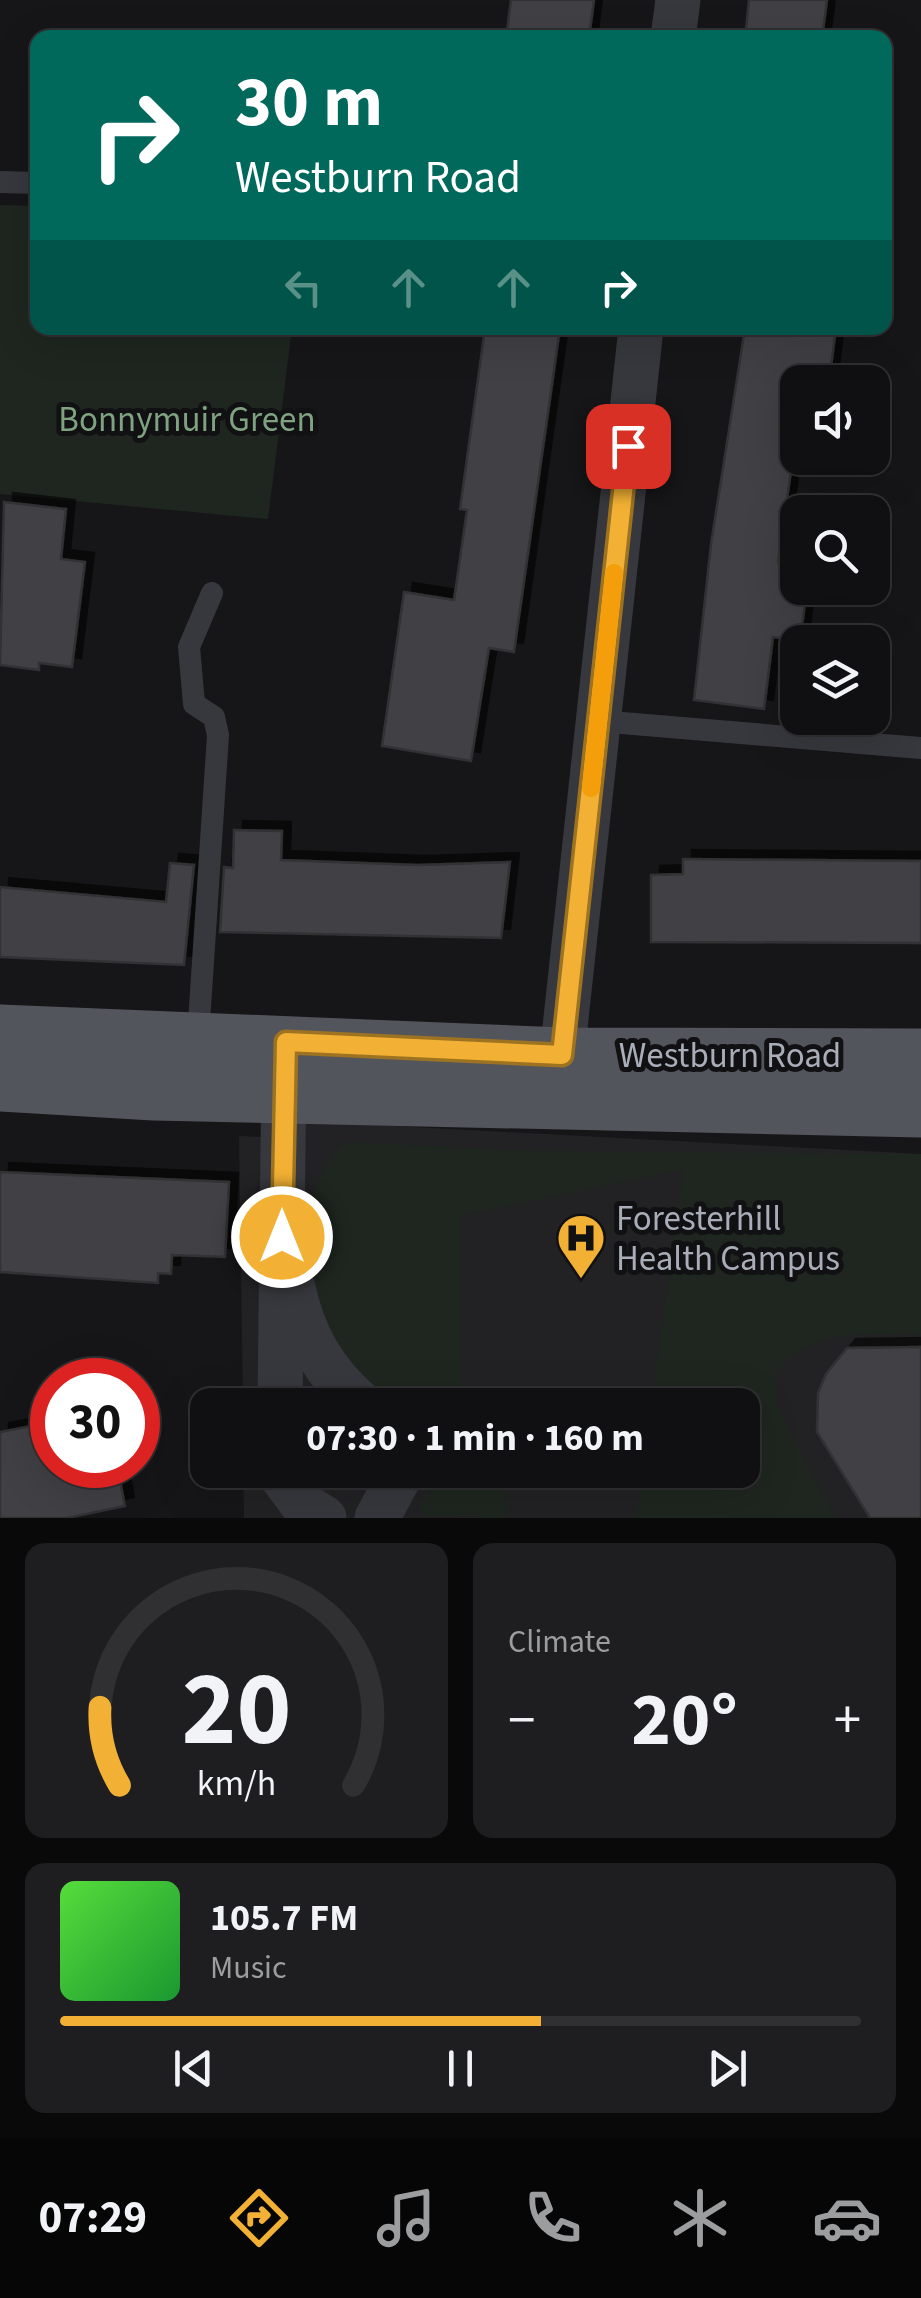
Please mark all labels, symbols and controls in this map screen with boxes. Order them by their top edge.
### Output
text: 30 m [235,53,383,153]
icon: right [70,70,200,200]
text: Westburn Road [235,146,521,210]
icon: left [276,260,331,315]
icon: ahead [381,260,436,315]
icon: ahead [486,260,541,315]
icon: right [591,260,646,315]
map controls [780,365,890,735]
button: sound [780,365,890,475]
park label: Bonnymuir Green [58,395,316,445]
pin [586,404,671,489]
icon: arrive [601,419,656,474]
button: search [780,495,890,605]
button: layers [780,625,890,735]
street label: Westburn Road [619,1031,841,1081]
position arrow [230,1185,334,1289]
place label: Foresterhill Health Campus [616,1194,840,1284]
hospital icon: Foresterhill Health Campus [555,1212,607,1280]
speed limit sign: 30 [30,1358,160,1488]
text: 07:30 · 1 min · 160 m [306,1411,644,1465]
text: Climate [508,1619,611,1665]
text: 20 [182,1637,291,1785]
text: 20° [631,1667,738,1774]
text: − [508,1682,535,1760]
text: + [834,1682,861,1760]
text: km/h [197,1758,276,1809]
text: 105.7 FM [210,1891,358,1945]
text: Music [210,1945,287,1991]
icon: previous [166,2041,221,2096]
icon: pause [433,2041,488,2096]
icon: next [700,2041,755,2096]
icon: directions [224,2183,294,2253]
icon: music [371,2183,441,2253]
icon: phone [518,2183,588,2253]
icon: climate [665,2183,735,2253]
icon: car [812,2183,882,2253]
text: 07:29 [39,2186,147,2250]

